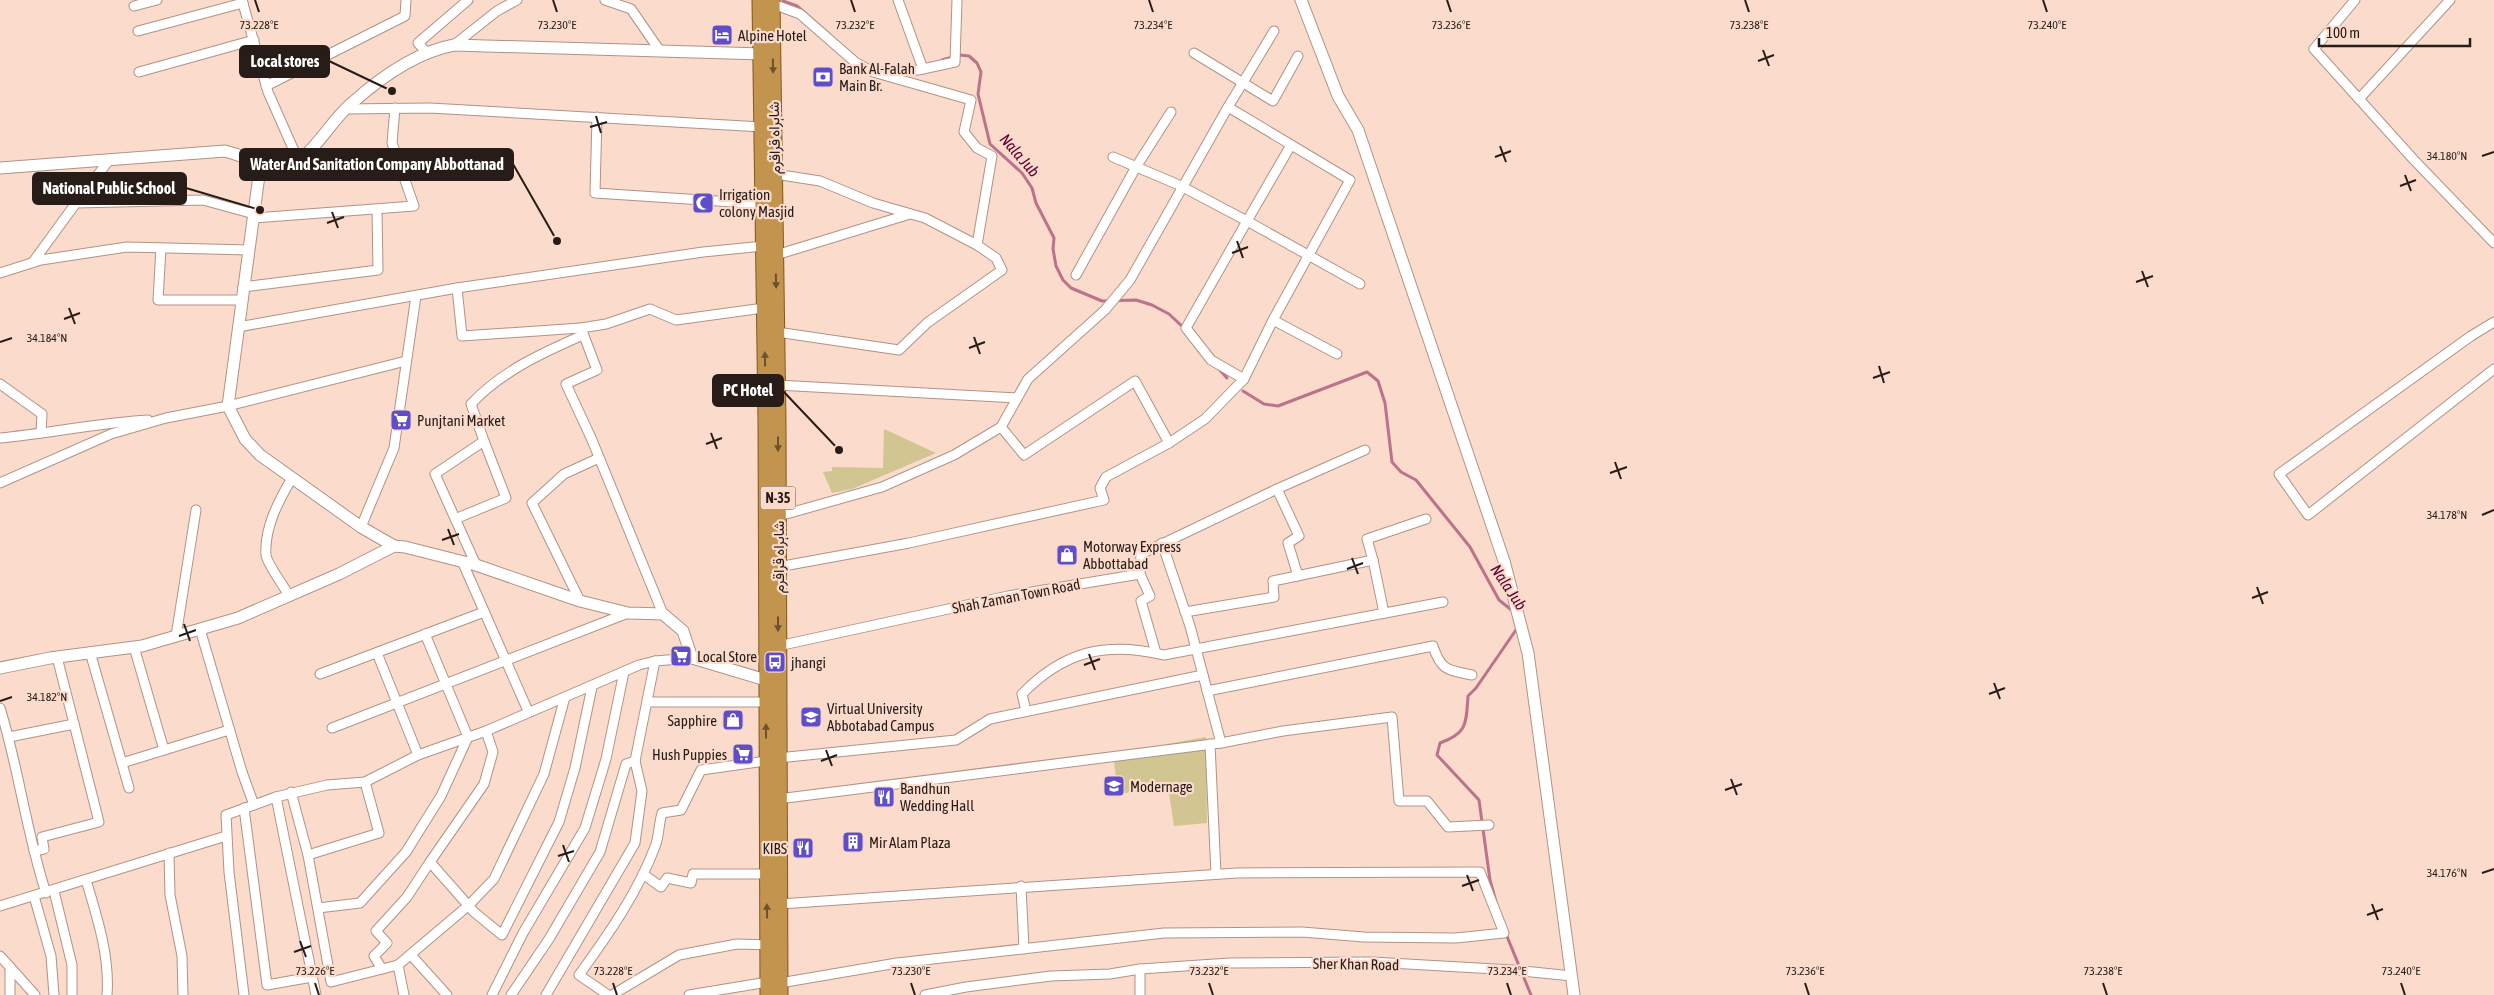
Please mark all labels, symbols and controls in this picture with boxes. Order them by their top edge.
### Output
scale bar [2319,15,2470,47]
text: 73.228°E [240,18,278,32]
text: 73.230°E [538,18,576,32]
text: 73.232°E [836,18,874,32]
text: 73.234°E [1134,18,1172,32]
text: 73.236°E [1432,18,1470,32]
text: 73.238°E [1730,18,1768,32]
text: 73.240°E [2028,18,2066,32]
hotel icon: Alpine Hotel [710,23,734,47]
text: 100 m [2326,24,2360,41]
place label: Alpine Hotel [738,27,807,44]
callout: Local stores [240,46,329,77]
text: Local stores [251,52,320,70]
one-way arrow [770,58,778,74]
place label: Bank Al-Falah Main Br. [839,60,915,94]
bank icon: Bank Al-Falah Main Br. [811,65,835,89]
street label: شاہراہ قراقرم [765,101,785,175]
water label: Nala Jub [996,130,1044,180]
callout: Water And Sanitation Company Abbottanad [240,149,513,180]
text: 34.180°N [2427,149,2467,163]
text: Water And Sanitation Company Abbottanad [249,155,504,173]
callout: National Public School [33,173,186,204]
text: National Public School [42,179,176,197]
place label: Irrigation colony Masjid [719,186,794,220]
mosque icon: Irrigation colony Masjid [691,191,715,215]
one-way arrow [772,273,780,289]
text: 34.184°N [27,331,67,345]
one-way arrow [761,351,769,367]
callout: PC Hotel [713,375,783,406]
text: PC Hotel [723,381,774,399]
supermarket icon: Punjtani Market [389,408,413,432]
place label: Punjtani Market [417,412,505,429]
one-way arrow [774,436,782,452]
road number: N-35 [760,486,796,509]
text: 34.178°N [2427,508,2467,522]
street label: شاہراہ قراقرم [770,520,789,593]
place label: Motorway Express Abbottabad [1083,538,1181,572]
shop icon: Motorway Express Abbottabad [1055,543,1079,567]
water label: Nala Jub [1487,561,1531,613]
street label: Shah Zaman Town Road [950,575,1082,617]
one-way arrow [774,616,782,632]
supermarket icon: Local Store [669,644,693,668]
place label: Local Store [697,648,757,665]
bus stop icon: jhangi [763,650,787,674]
place label: jhangi [790,654,826,671]
text: 34.182°N [27,690,67,704]
place label: Virtual University Abbotabad Campus [827,700,934,734]
school or university icon: Virtual University Abbotabad Campus [799,705,823,729]
shop icon: Sapphire [721,708,745,732]
place label: Sapphire [668,712,717,729]
one-way arrow [762,723,770,739]
supermarket icon: Hush Puppies [731,742,755,766]
place label: Hush Puppies [652,746,727,763]
school or university icon: Modernage [1102,774,1126,798]
place label: Modernage [1130,778,1193,795]
place label: Bandhun Wedding Hall [900,780,974,814]
restaurant icon: Bandhun Wedding Hall [872,785,896,809]
building icon: Mir Alam Plaza [841,830,865,854]
place label: Mir Alam Plaza [869,834,951,851]
restaurant icon: KIBS [791,836,815,860]
place label: KIBS [762,840,787,857]
text: 34.176°N [2427,866,2467,880]
one-way arrow [763,903,771,919]
street label: Sher Khan Road [1313,955,1399,973]
text: 73.226°E [296,964,334,978]
text: 73.228°E [594,964,632,978]
text: 73.230°E [892,964,930,978]
text: 73.232°E [1190,964,1228,978]
text: 73.234°E [1488,964,1526,978]
text: 73.236°E [1786,964,1824,978]
text: 73.238°E [2084,964,2122,978]
text: 73.240°E [2382,964,2420,978]

